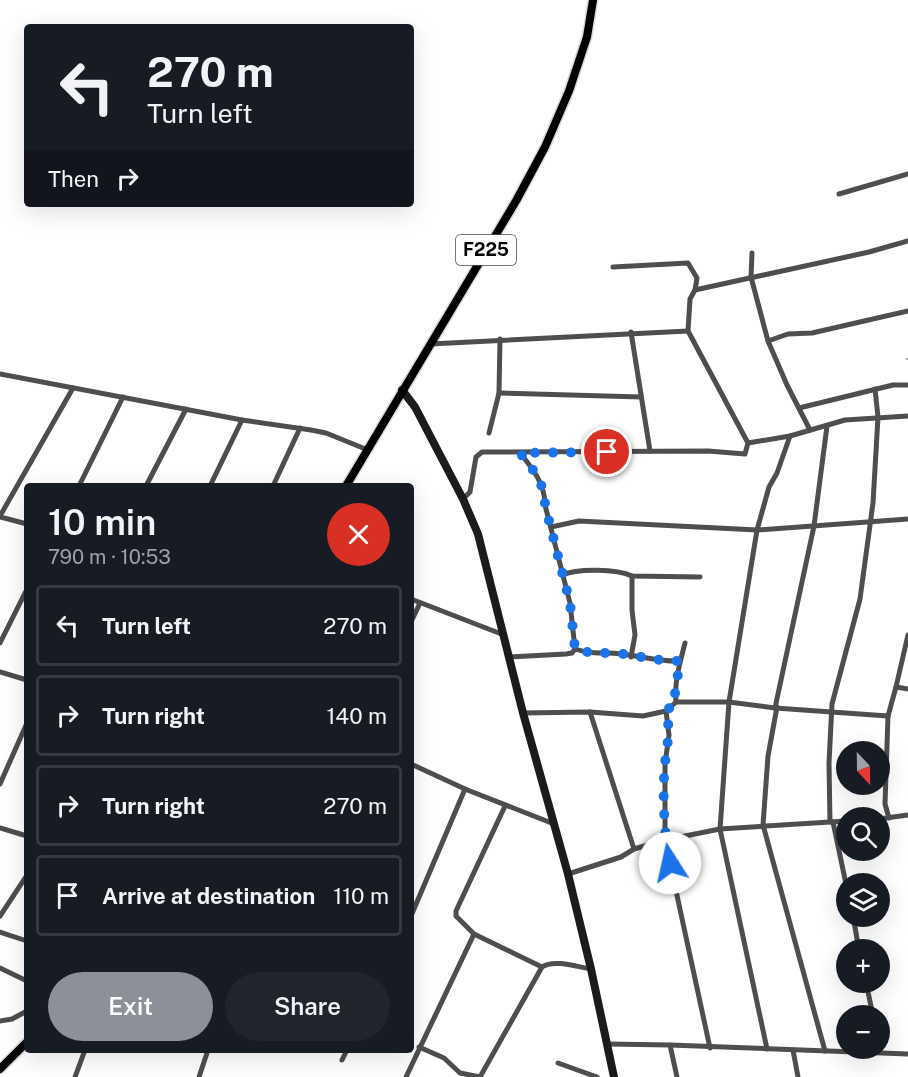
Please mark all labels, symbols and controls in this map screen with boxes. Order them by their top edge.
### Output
text: 270 m [147,47,274,96]
icon: left [48,48,126,126]
text: Turn left [147,97,253,129]
icon: right [111,162,144,195]
text: Then [48,166,99,192]
road number: F225 [456,235,516,265]
pin [581,426,632,477]
icon: arrive [590,435,623,468]
text: 10 min [48,501,156,543]
button: close [327,503,390,566]
text: 790 m · 10:53 [48,545,171,569]
icon: left [51,609,84,642]
text: Turn left [102,613,191,639]
text: 270 m [323,613,387,639]
icon: right [51,699,84,732]
text: Turn right [102,703,205,729]
text: 140 m [326,703,387,729]
north arrow [836,741,890,795]
map controls [836,741,890,1059]
icon: right [51,789,84,822]
text: Turn right [102,793,205,819]
text: 270 m [323,793,387,819]
button: search [836,807,890,861]
position arrow [638,831,702,895]
button: layers [836,873,890,927]
icon: arrive [51,879,84,912]
text: Arrive at destination [102,883,315,909]
text: 110 m [333,883,389,909]
button: + [836,939,890,993]
button: Exit [48,972,213,1041]
button: Share [225,972,390,1041]
button: − [836,1005,890,1059]

